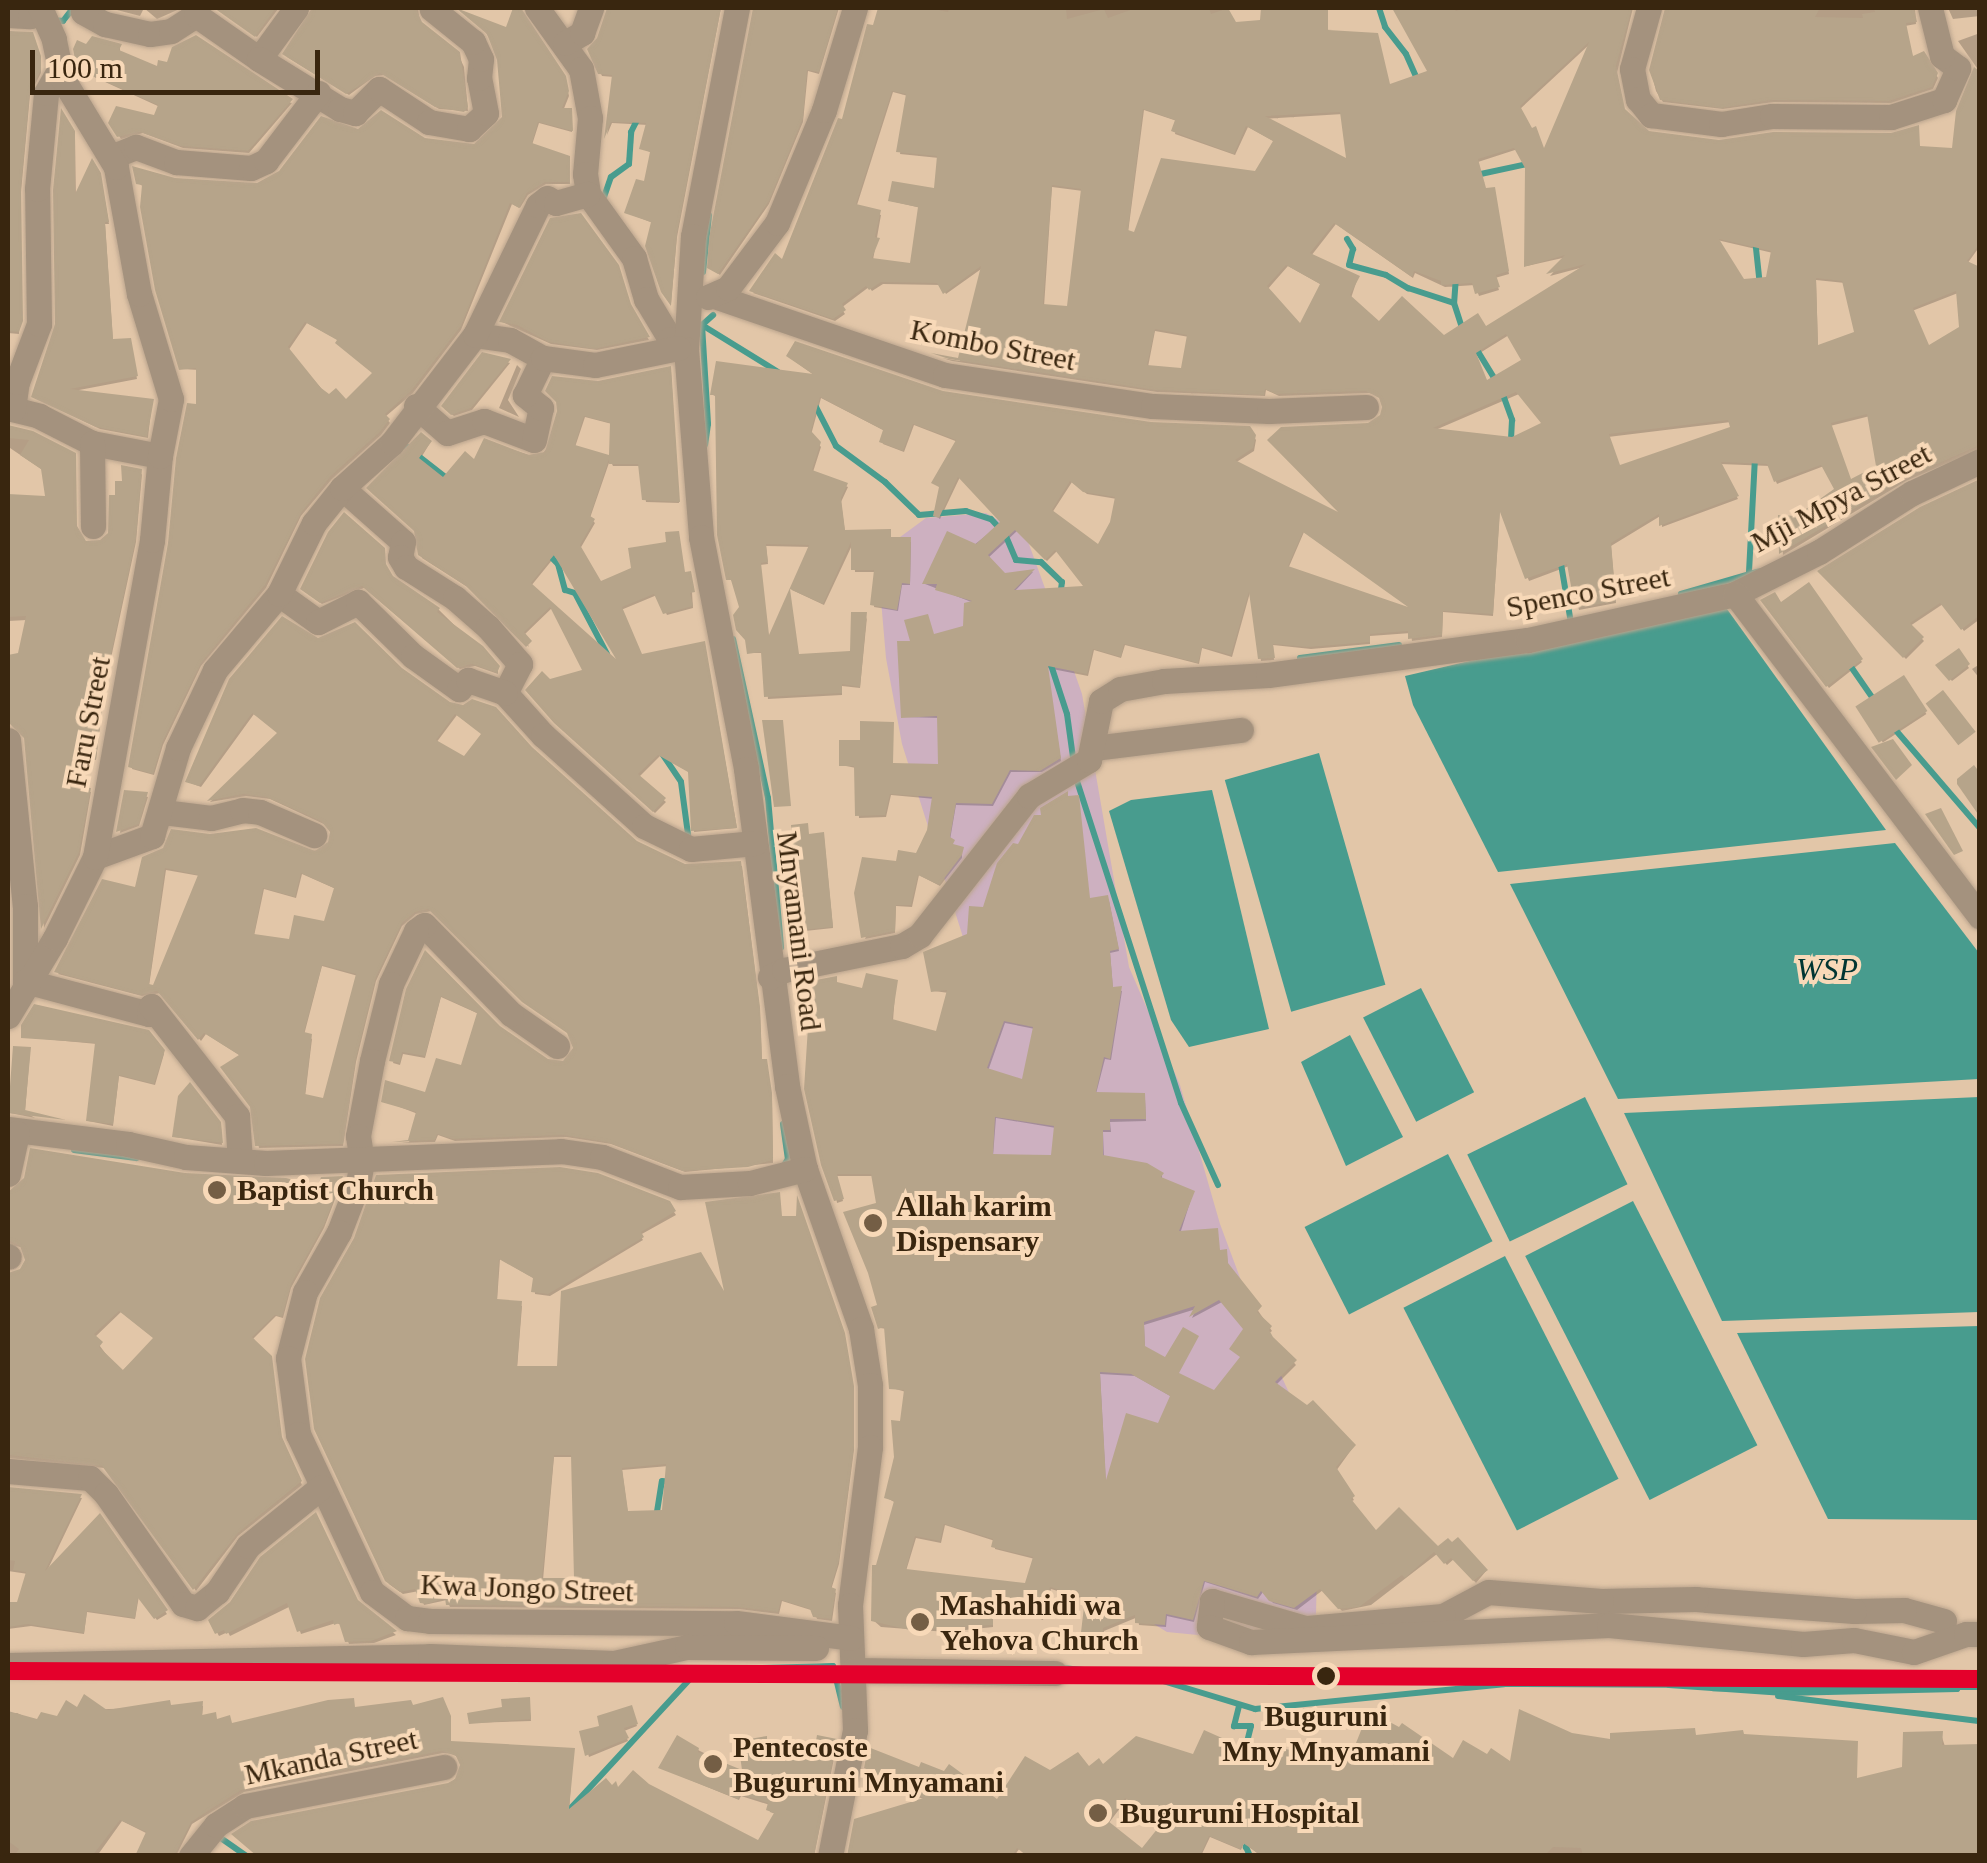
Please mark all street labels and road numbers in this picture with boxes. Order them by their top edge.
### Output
street label: Kombo Street [907,311,1079,379]
street label: Mji Mpya Street [1745,436,1937,560]
street label: Spenco Street [1503,559,1673,625]
street label: Faru Street [58,654,118,790]
street label: Mnyamani Road [769,829,829,1033]
street label: Kwa Jongo Street [420,1566,634,1610]
street label: Mkanda Street [241,1721,421,1793]

